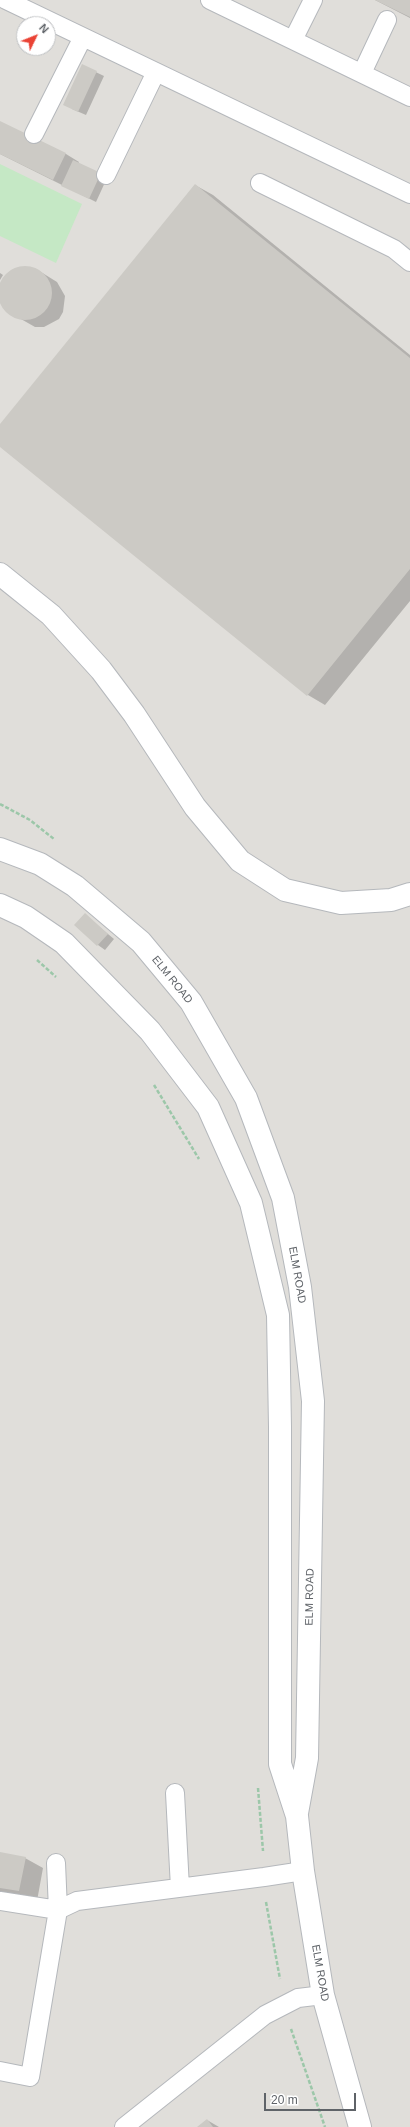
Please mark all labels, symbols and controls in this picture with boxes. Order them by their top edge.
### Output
north arrow [16,16,56,56]
text: N [37,21,51,35]
street label: ELM ROAD [149,954,195,1006]
street label: ELM ROAD [286,1246,308,1304]
street label: ELM ROAD [303,1568,317,1626]
street label: ELM ROAD [309,1944,331,2002]
scale bar [266,2085,358,2111]
text: 20 m [271,2093,298,2107]

